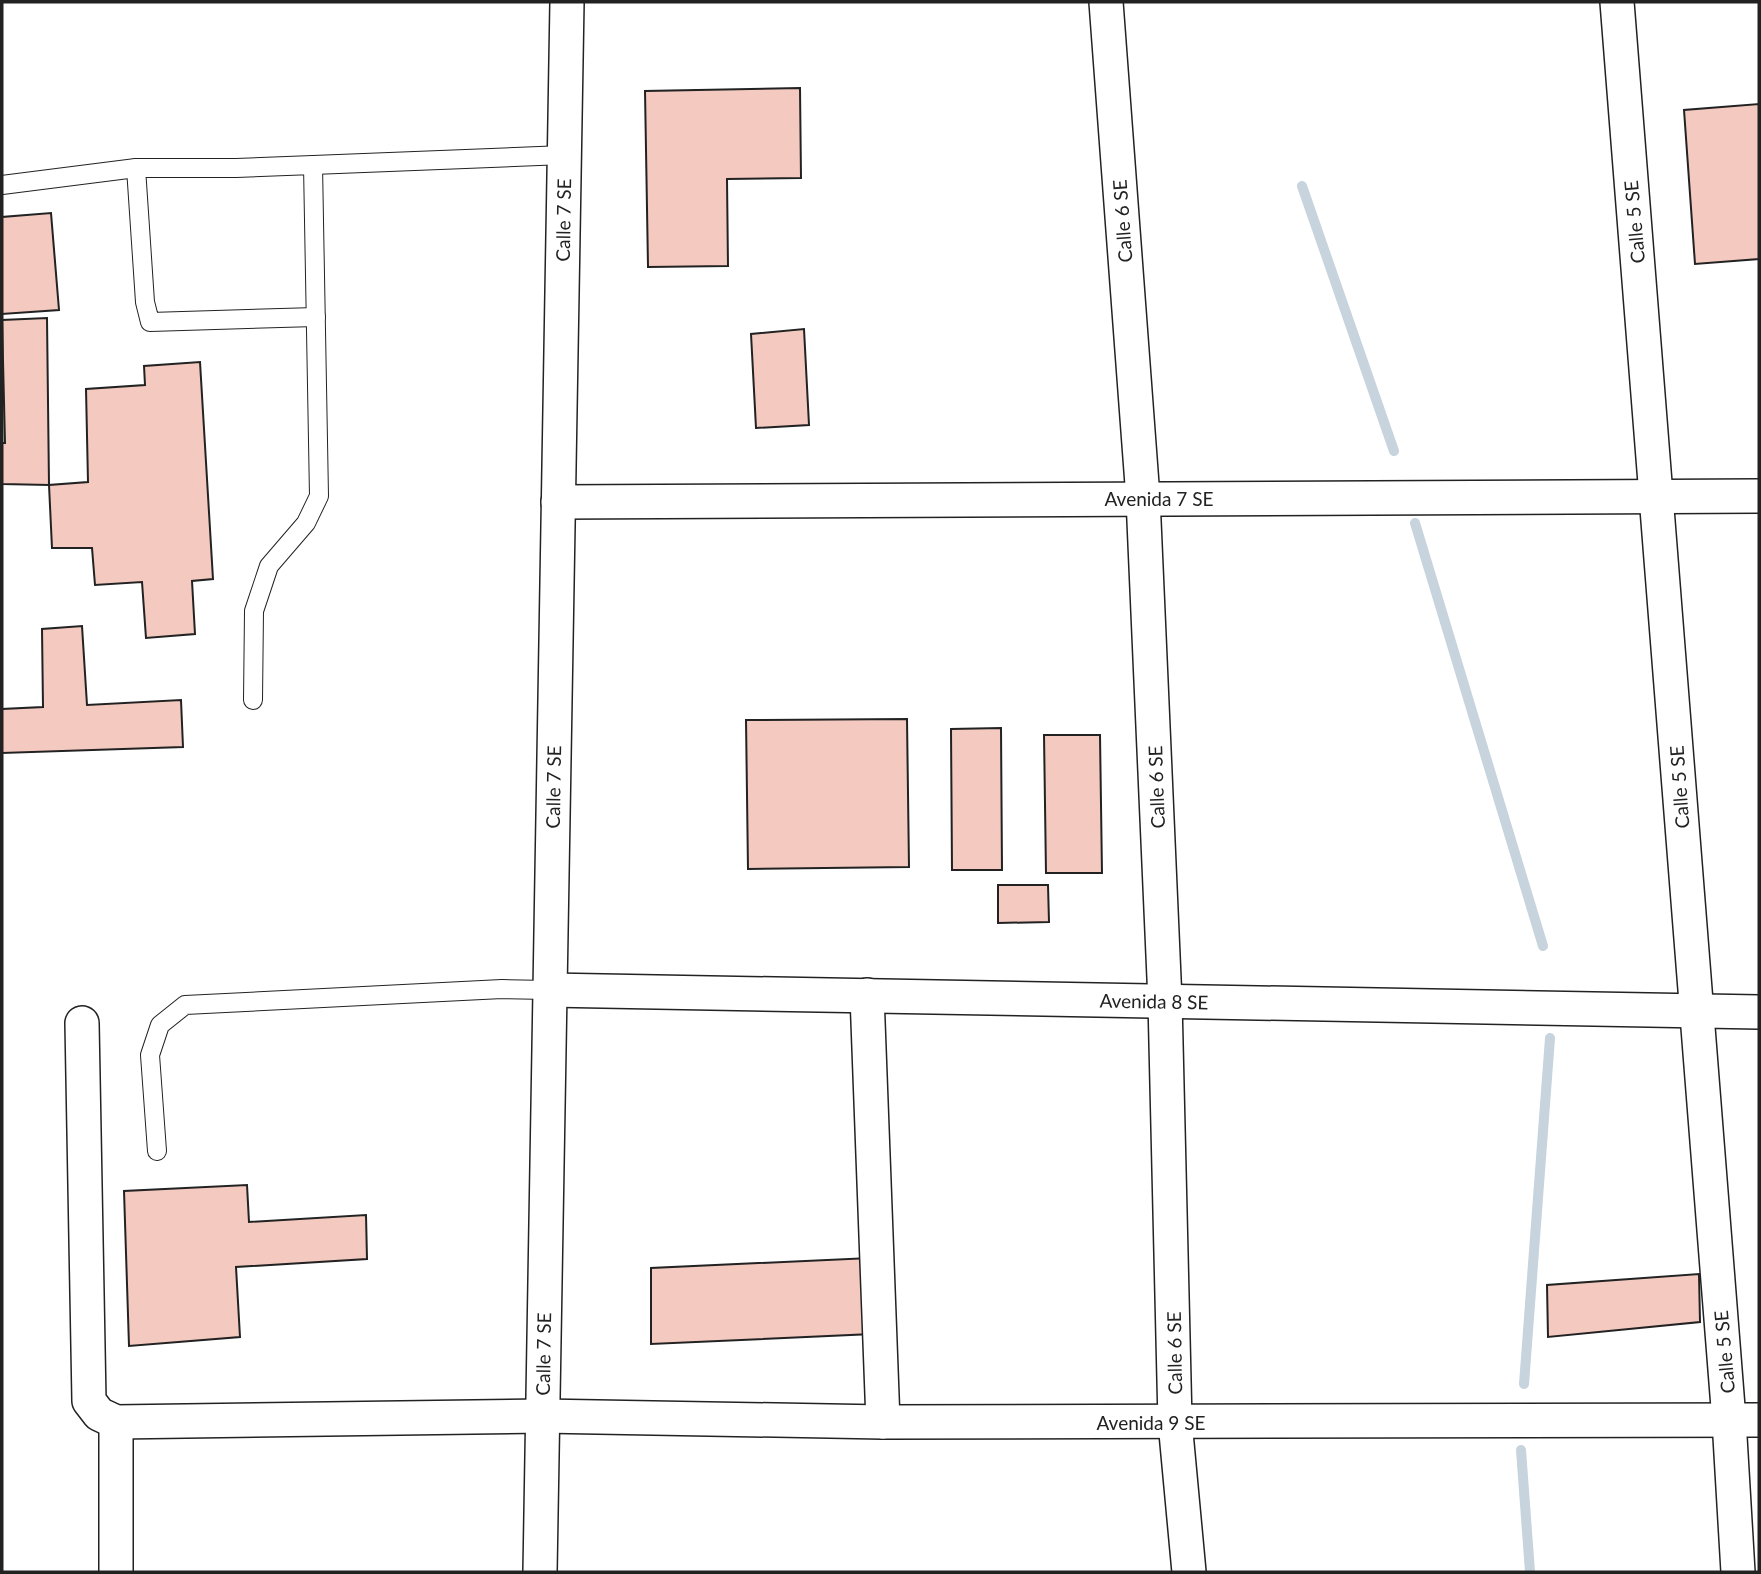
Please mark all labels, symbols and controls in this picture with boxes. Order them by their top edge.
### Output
street label: Calle 7 SE [551,178,575,262]
street label: Calle 6 SE [1108,179,1136,263]
street label: Calle 5 SE [1619,180,1649,264]
street label: Avenida 7 SE [1105,487,1213,510]
street label: Calle 7 SE [541,745,565,829]
street label: Calle 6 SE [1143,745,1169,829]
street label: Calle 5 SE [1665,745,1693,829]
street label: Avenida 8 SE [1099,989,1209,1013]
street label: Calle 5 SE [1709,1310,1739,1394]
street label: Calle 6 SE [1162,1311,1186,1395]
street label: Calle 7 SE [531,1312,555,1396]
street label: Avenida 9 SE [1097,1411,1205,1434]

